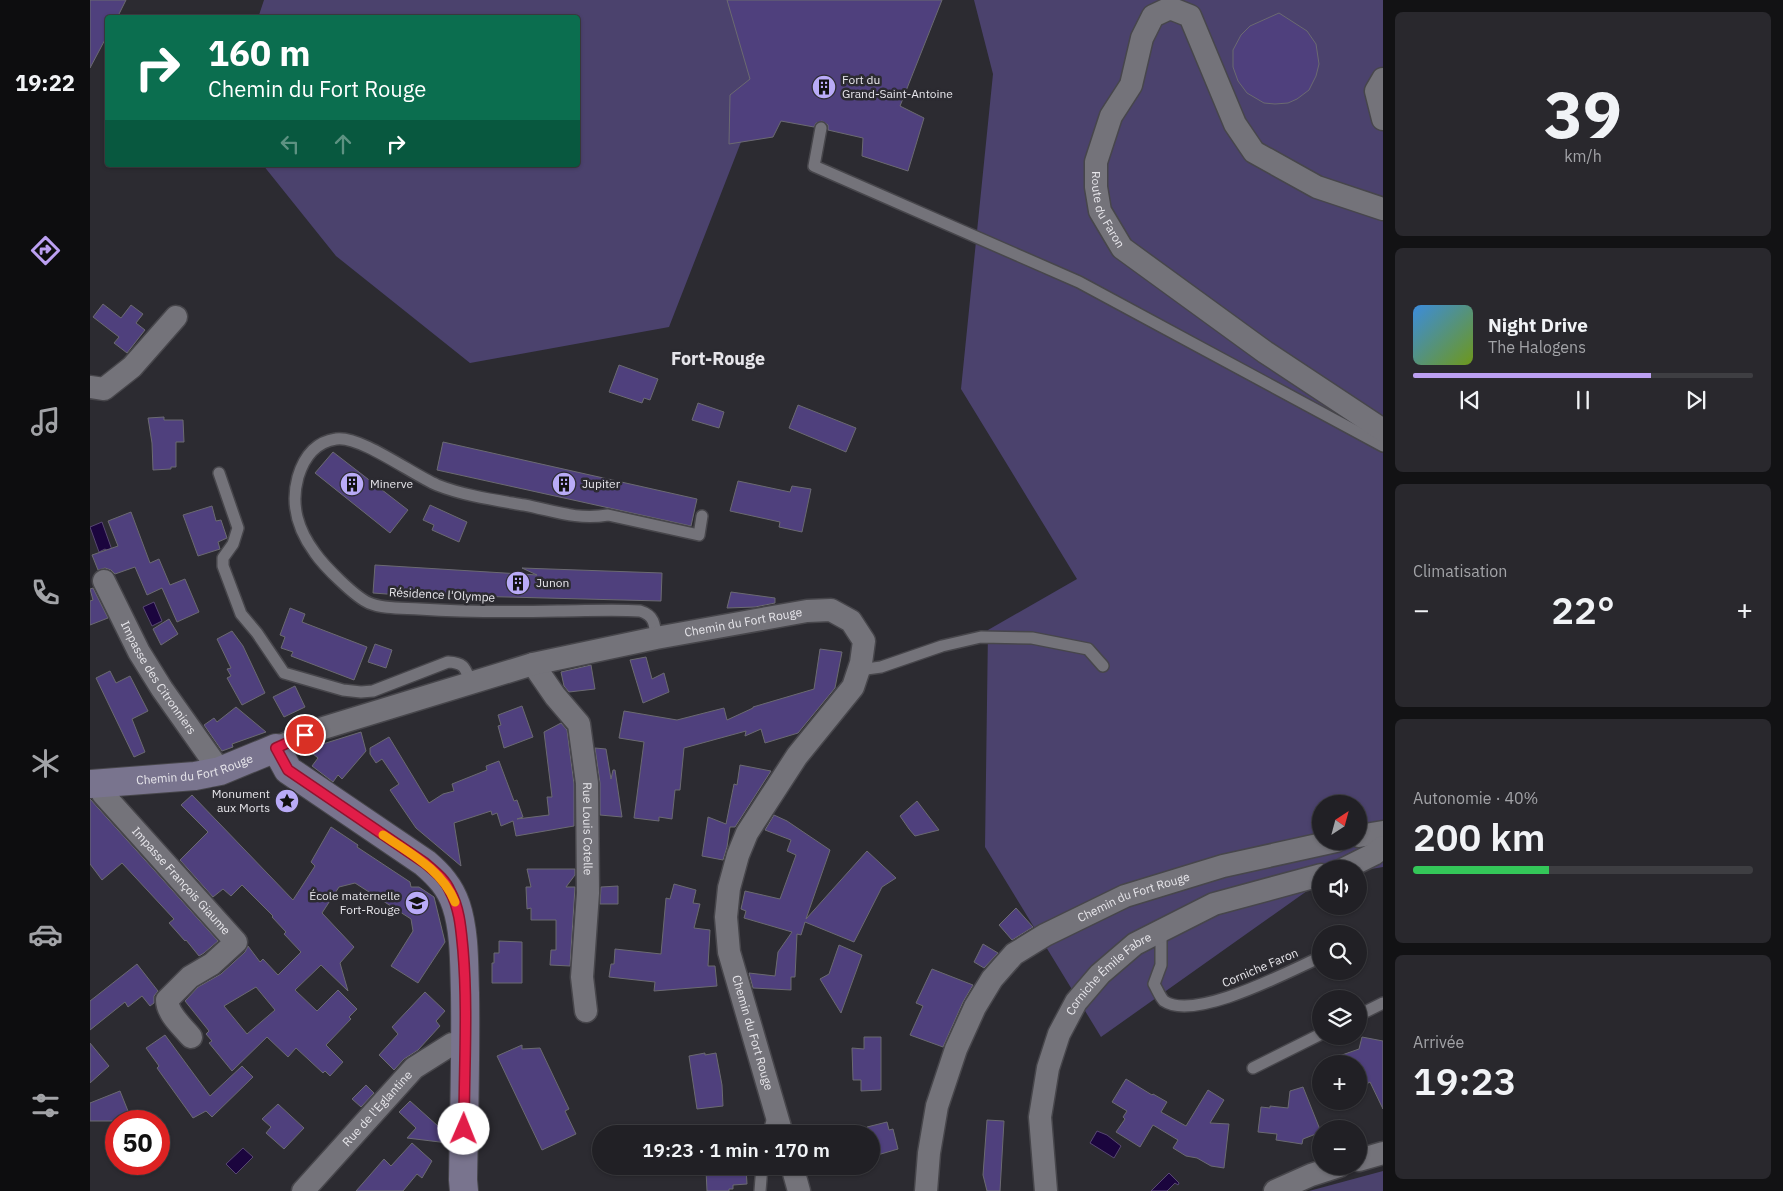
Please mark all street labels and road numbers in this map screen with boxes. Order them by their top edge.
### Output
street label: Route du Faron [1089,171,1128,250]
street label: Résidence l'Olympe [389,584,496,605]
street label: Chemin du Fort Rouge [683,604,804,640]
street label: Impasse des Citronniers [118,618,200,737]
street label: Chemin du Fort Rouge [136,750,255,787]
street label: Rue Louis Cotelle [580,782,596,876]
street label: Impasse François Giaume [129,823,234,938]
street label: Chemin du Fort Rouge [1075,869,1192,925]
street label: Corniche Émile Fabre [1062,929,1154,1018]
street label: Corniche Faron [1220,945,1300,990]
street label: Chemin du Fort Rouge [729,973,777,1092]
street label: Rue de l'Eglantine [339,1067,415,1149]

